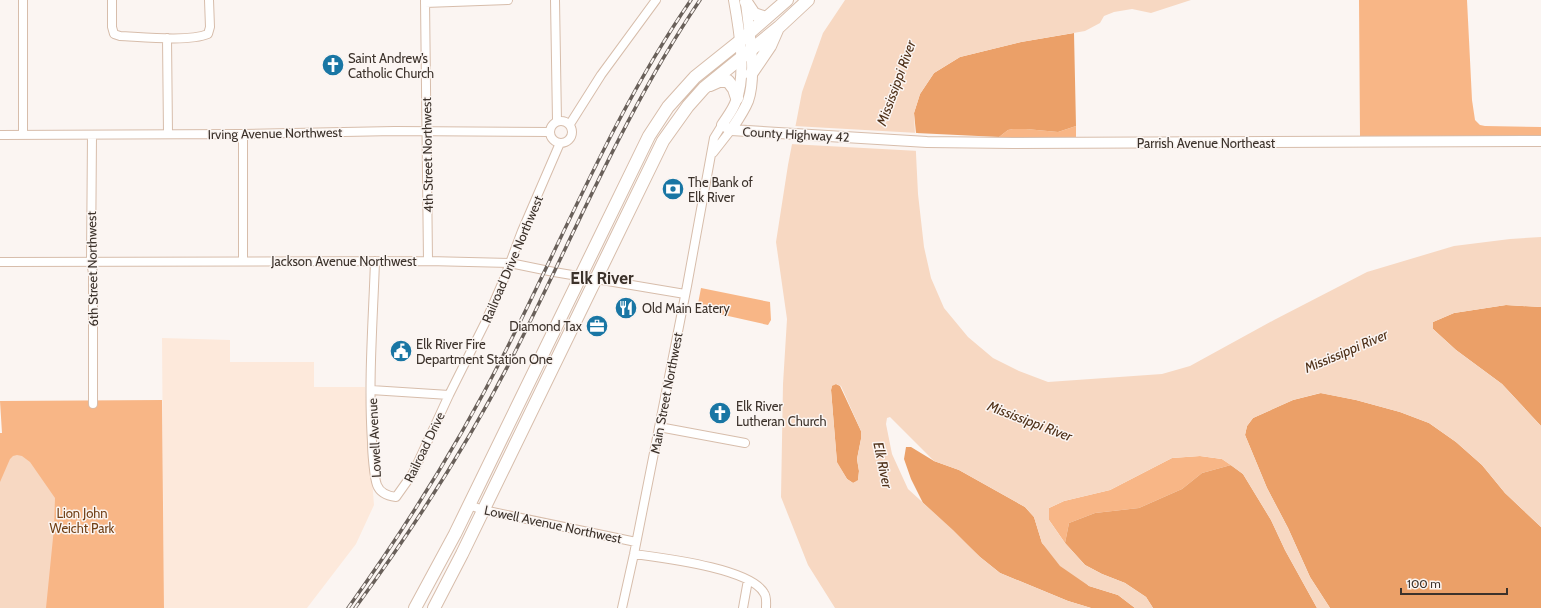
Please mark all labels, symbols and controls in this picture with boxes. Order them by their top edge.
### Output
water label: Mississippi River [872,37,920,129]
place label: Saint Andrew’s Catholic Church [348,50,434,81]
church icon: Saint Andrew’s Catholic Church [320,52,346,78]
street label: 4th Street Northwest [418,96,436,213]
street label: County Highway 42 [742,123,850,145]
street label: Irving Avenue Northwest [208,124,343,142]
street label: Parrish Avenue Northeast [1137,135,1276,151]
place label: The Bank of Elk River [688,174,754,205]
bank icon: The Bank of Elk River [660,176,686,202]
street label: Railroad Drive Northwest [478,192,546,325]
street label: 6th Street Northwest [83,211,101,327]
street label: Jackson Avenue Northwest [270,253,417,269]
district label: Elk River [570,268,634,288]
restaurant icon: Old Main Eatery [613,295,639,321]
place label: Old Main Eatery [642,300,730,316]
office icon: Diamond Tax [584,313,610,339]
place label: Diamond Tax [509,318,583,334]
water label: Mississippi River [1300,325,1391,377]
street label: Main Street Northwest [646,330,686,455]
place label: Elk River Fire Department Station One [416,336,553,367]
public building icon: Elk River Fire Department Station One [388,338,414,364]
water label: Mississippi River [984,396,1076,446]
street label: Lowell Avenue [364,397,384,478]
place label: Elk River Lutheran Church [736,398,827,429]
church icon: Elk River Lutheran Church [707,400,733,426]
street label: Railroad Drive [400,409,448,485]
water label: Elk River [869,440,897,490]
street label: Lowell Avenue Northwest [483,502,624,547]
park label: Lion John Weicht Park [50,505,115,536]
scale bar [1401,570,1507,596]
text: 100 m [1407,576,1441,591]

